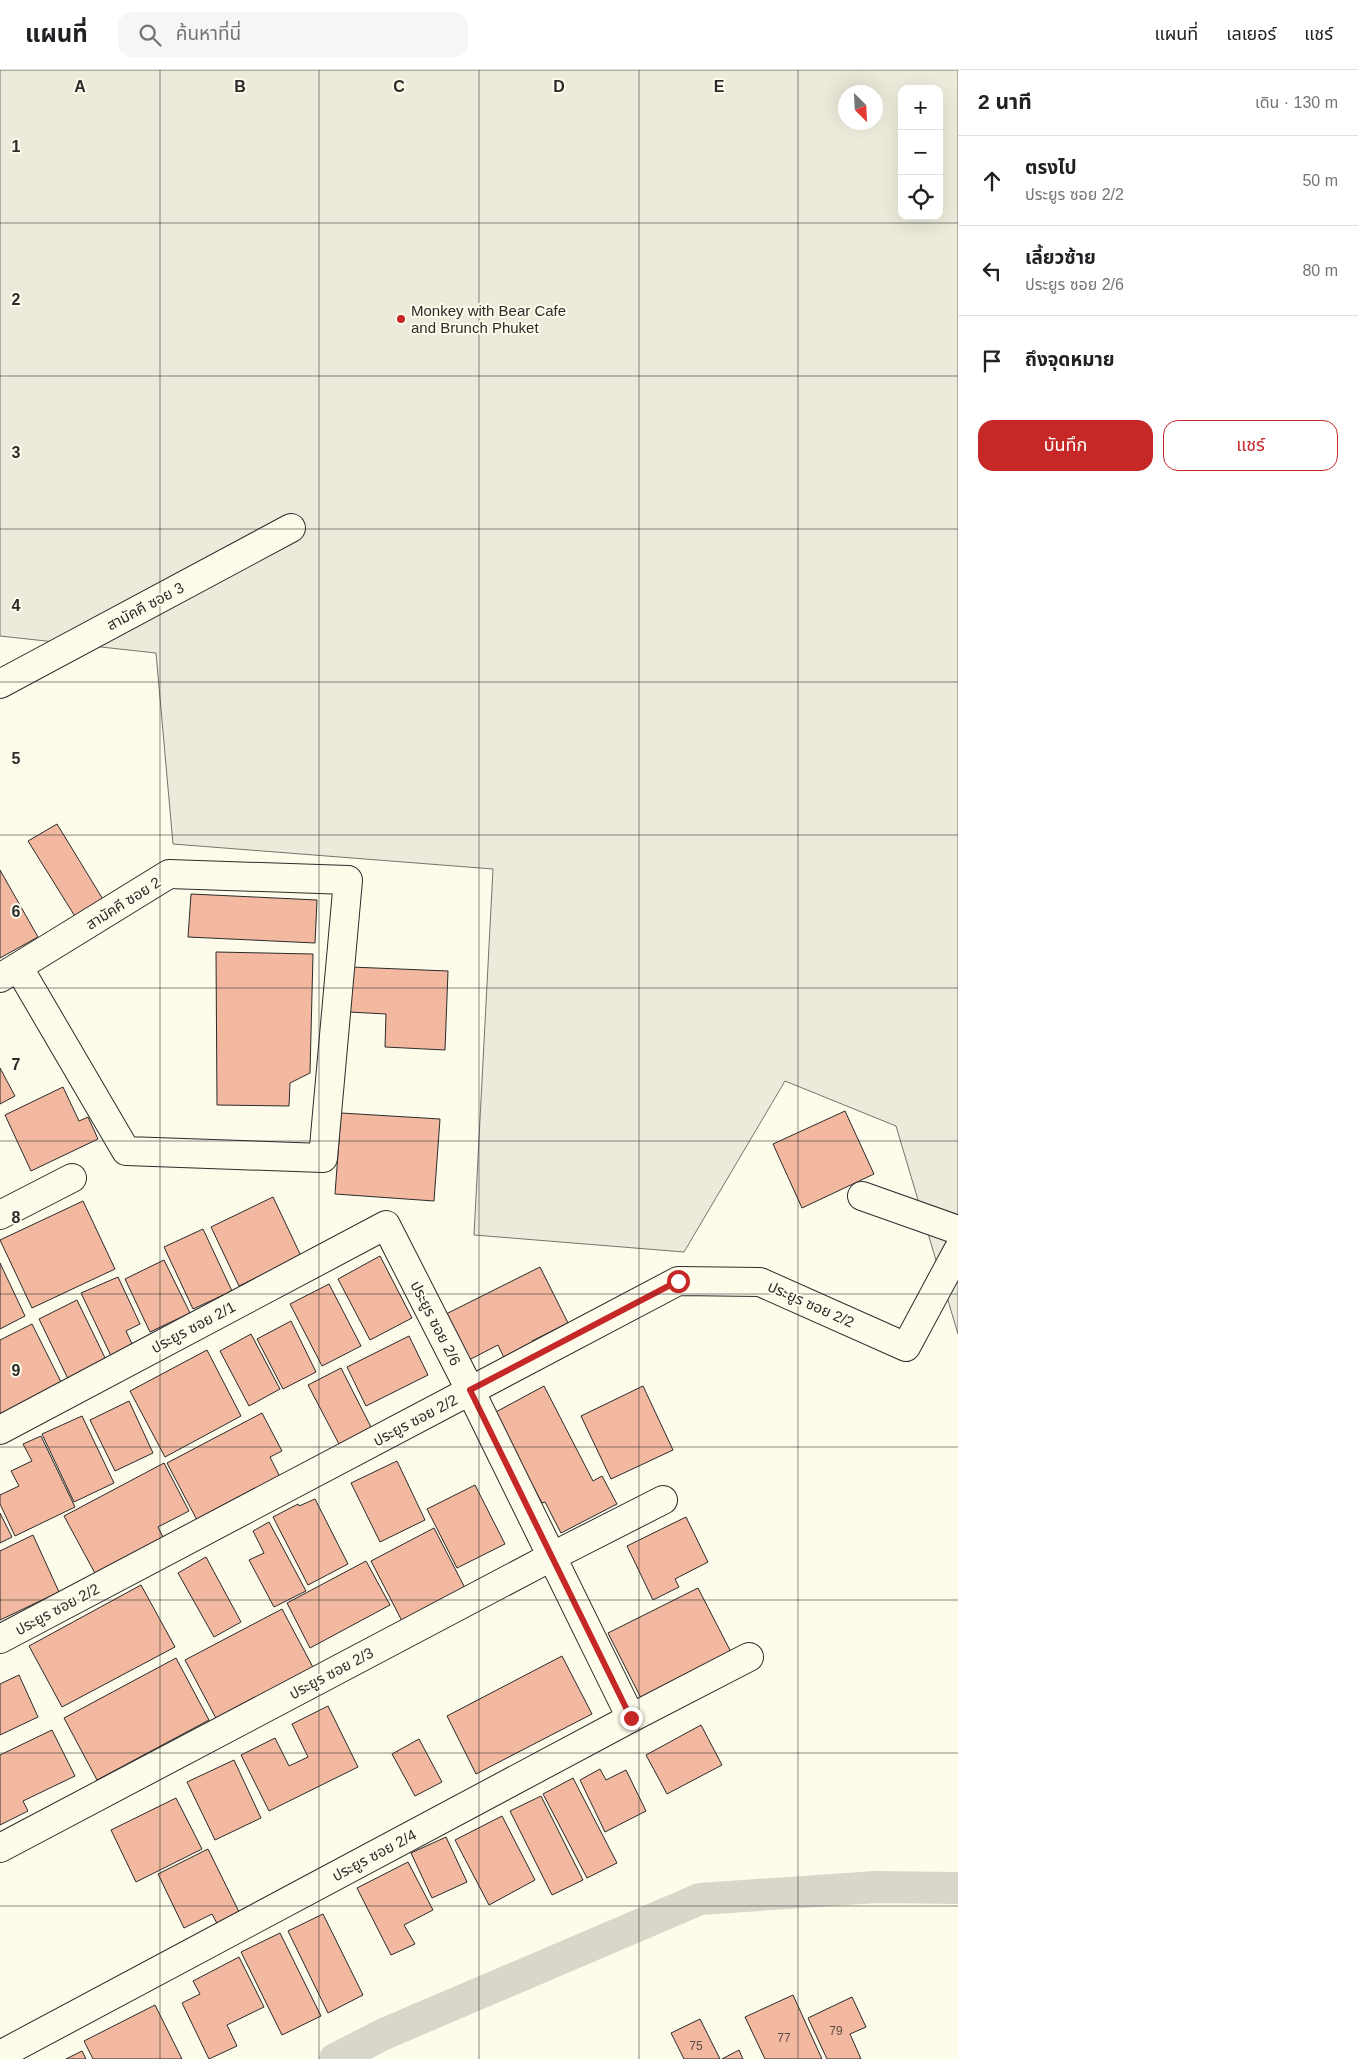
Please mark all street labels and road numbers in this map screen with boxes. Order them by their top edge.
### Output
street label: สามัคคี ซอย 3 [104,579,186,633]
street label: สามัคคี ซอย 2 [83,873,163,933]
street label: ประยูร ซอย 2/2 [765,1277,857,1332]
street label: ประยูร ซอย 2/6 [406,1278,465,1369]
street label: ประยูร ซอย 2/1 [148,1298,238,1357]
street label: ประยูร ซอย 2/2 [370,1391,460,1450]
street label: ประยูร ซอย 2/2 [12,1580,102,1639]
street label: ประยูร ซอย 2/3 [286,1644,376,1703]
street label: ประยูร ซอย 2/4 [329,1826,419,1885]

